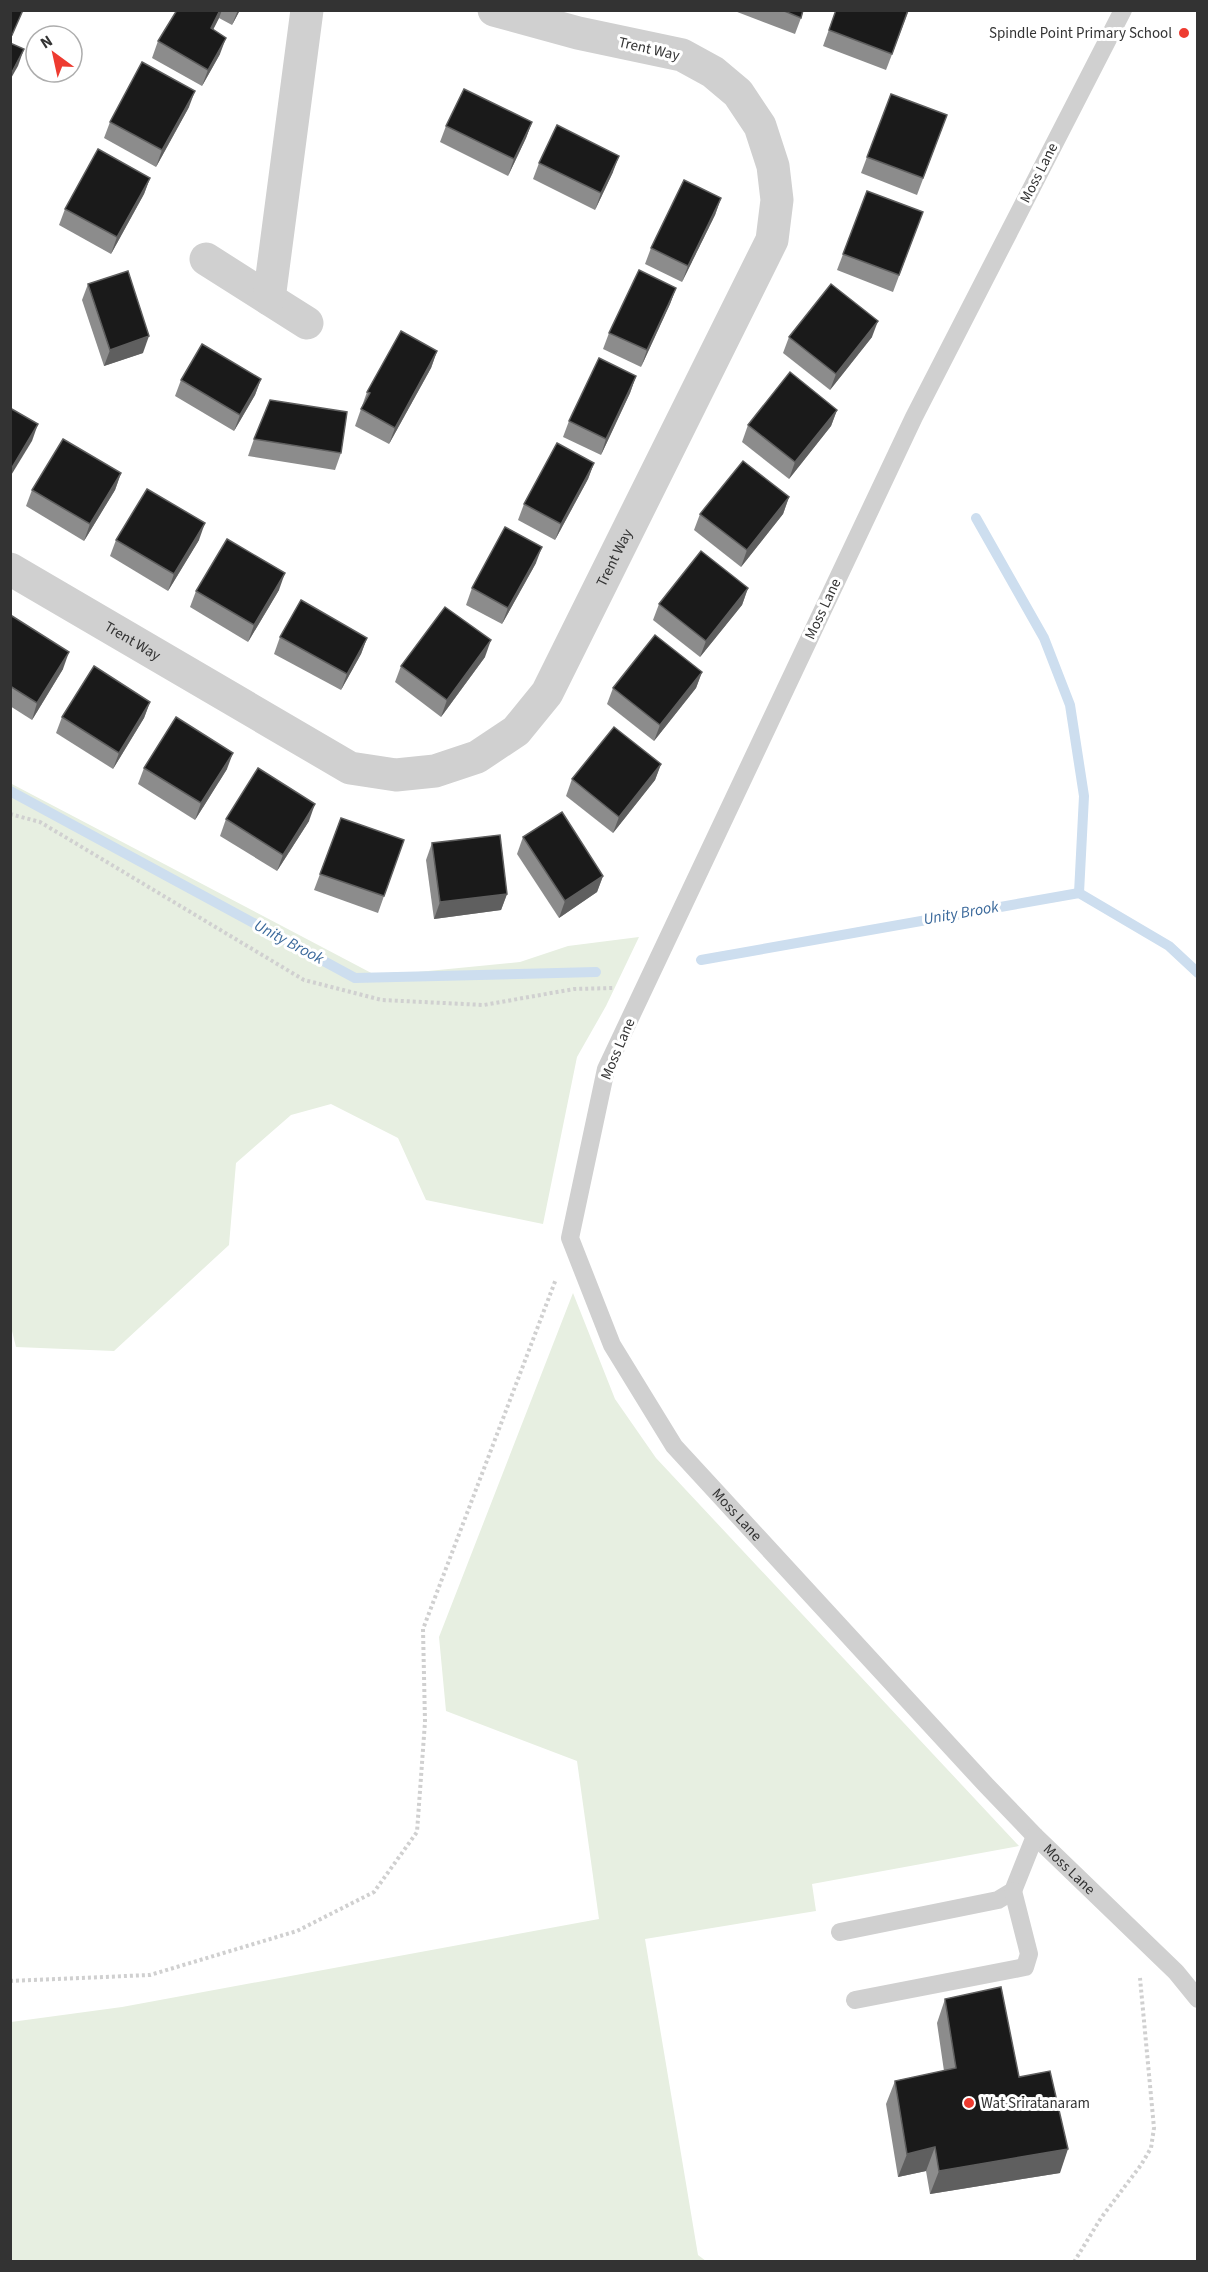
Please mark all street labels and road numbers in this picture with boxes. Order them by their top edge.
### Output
street label: Trent Way [616,32,682,66]
street label: Moss Lane [1015,139,1063,207]
street label: Trent Way [591,525,637,590]
street label: Moss Lane [800,575,846,643]
street label: Trent Way [100,616,165,666]
street label: Moss Lane [596,1015,640,1083]
street label: Moss Lane [707,1483,767,1546]
street label: Moss Lane [1039,1839,1100,1899]

